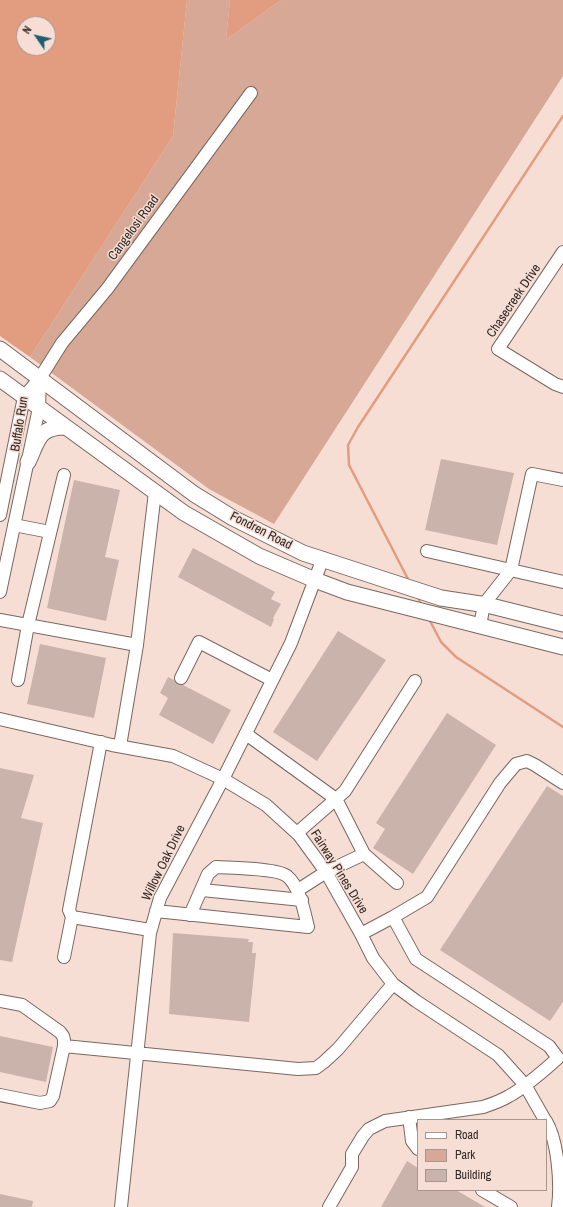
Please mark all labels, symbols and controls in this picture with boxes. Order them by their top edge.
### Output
north arrow [16,16,56,56]
text: N [19,23,35,36]
street label: Cangelosi Road [105,192,163,264]
street label: Chasecreek Drive [484,261,544,341]
street label: Buffalo Run [8,395,32,453]
street label: Fondren Road [227,509,295,553]
street label: Willow Oak Drive [139,823,189,903]
street label: Fairway Pines Drive [307,827,371,917]
legend [417,1119,547,1191]
text: Road [455,1127,479,1143]
text: Park [455,1147,475,1163]
text: Building [455,1167,491,1183]

